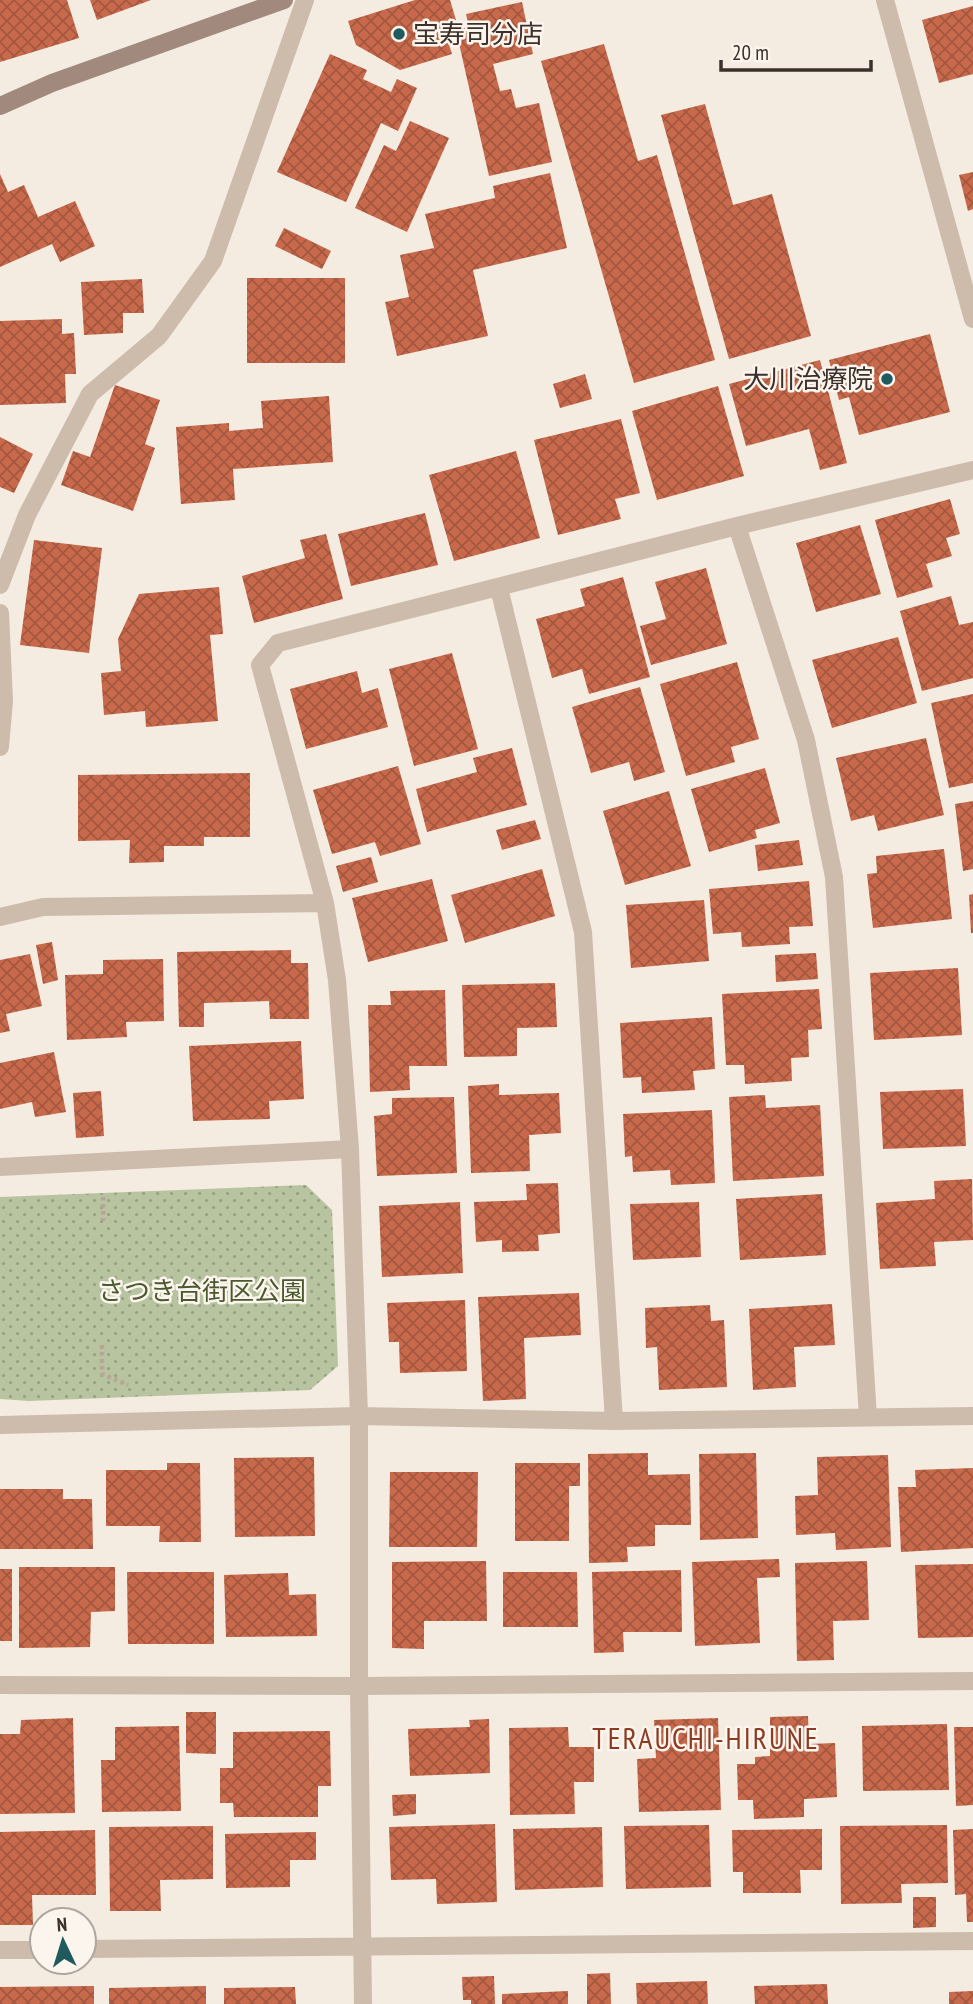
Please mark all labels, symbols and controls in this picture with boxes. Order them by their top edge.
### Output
place label: 宝寿司分店 [413,17,543,50]
marker: 宝寿司分店 [391,26,407,42]
scale bar [721,28,872,72]
text: 20 m [732,39,769,66]
place label: 大川治療院 [743,362,873,395]
marker: 大川治療院 [879,371,895,387]
park label: さつき台街区公園 [98,1274,306,1307]
district label: TERAUCHI-HIRUNE [592,1718,820,1757]
north arrow [28,1906,98,1976]
text: N [56,1912,68,1936]

